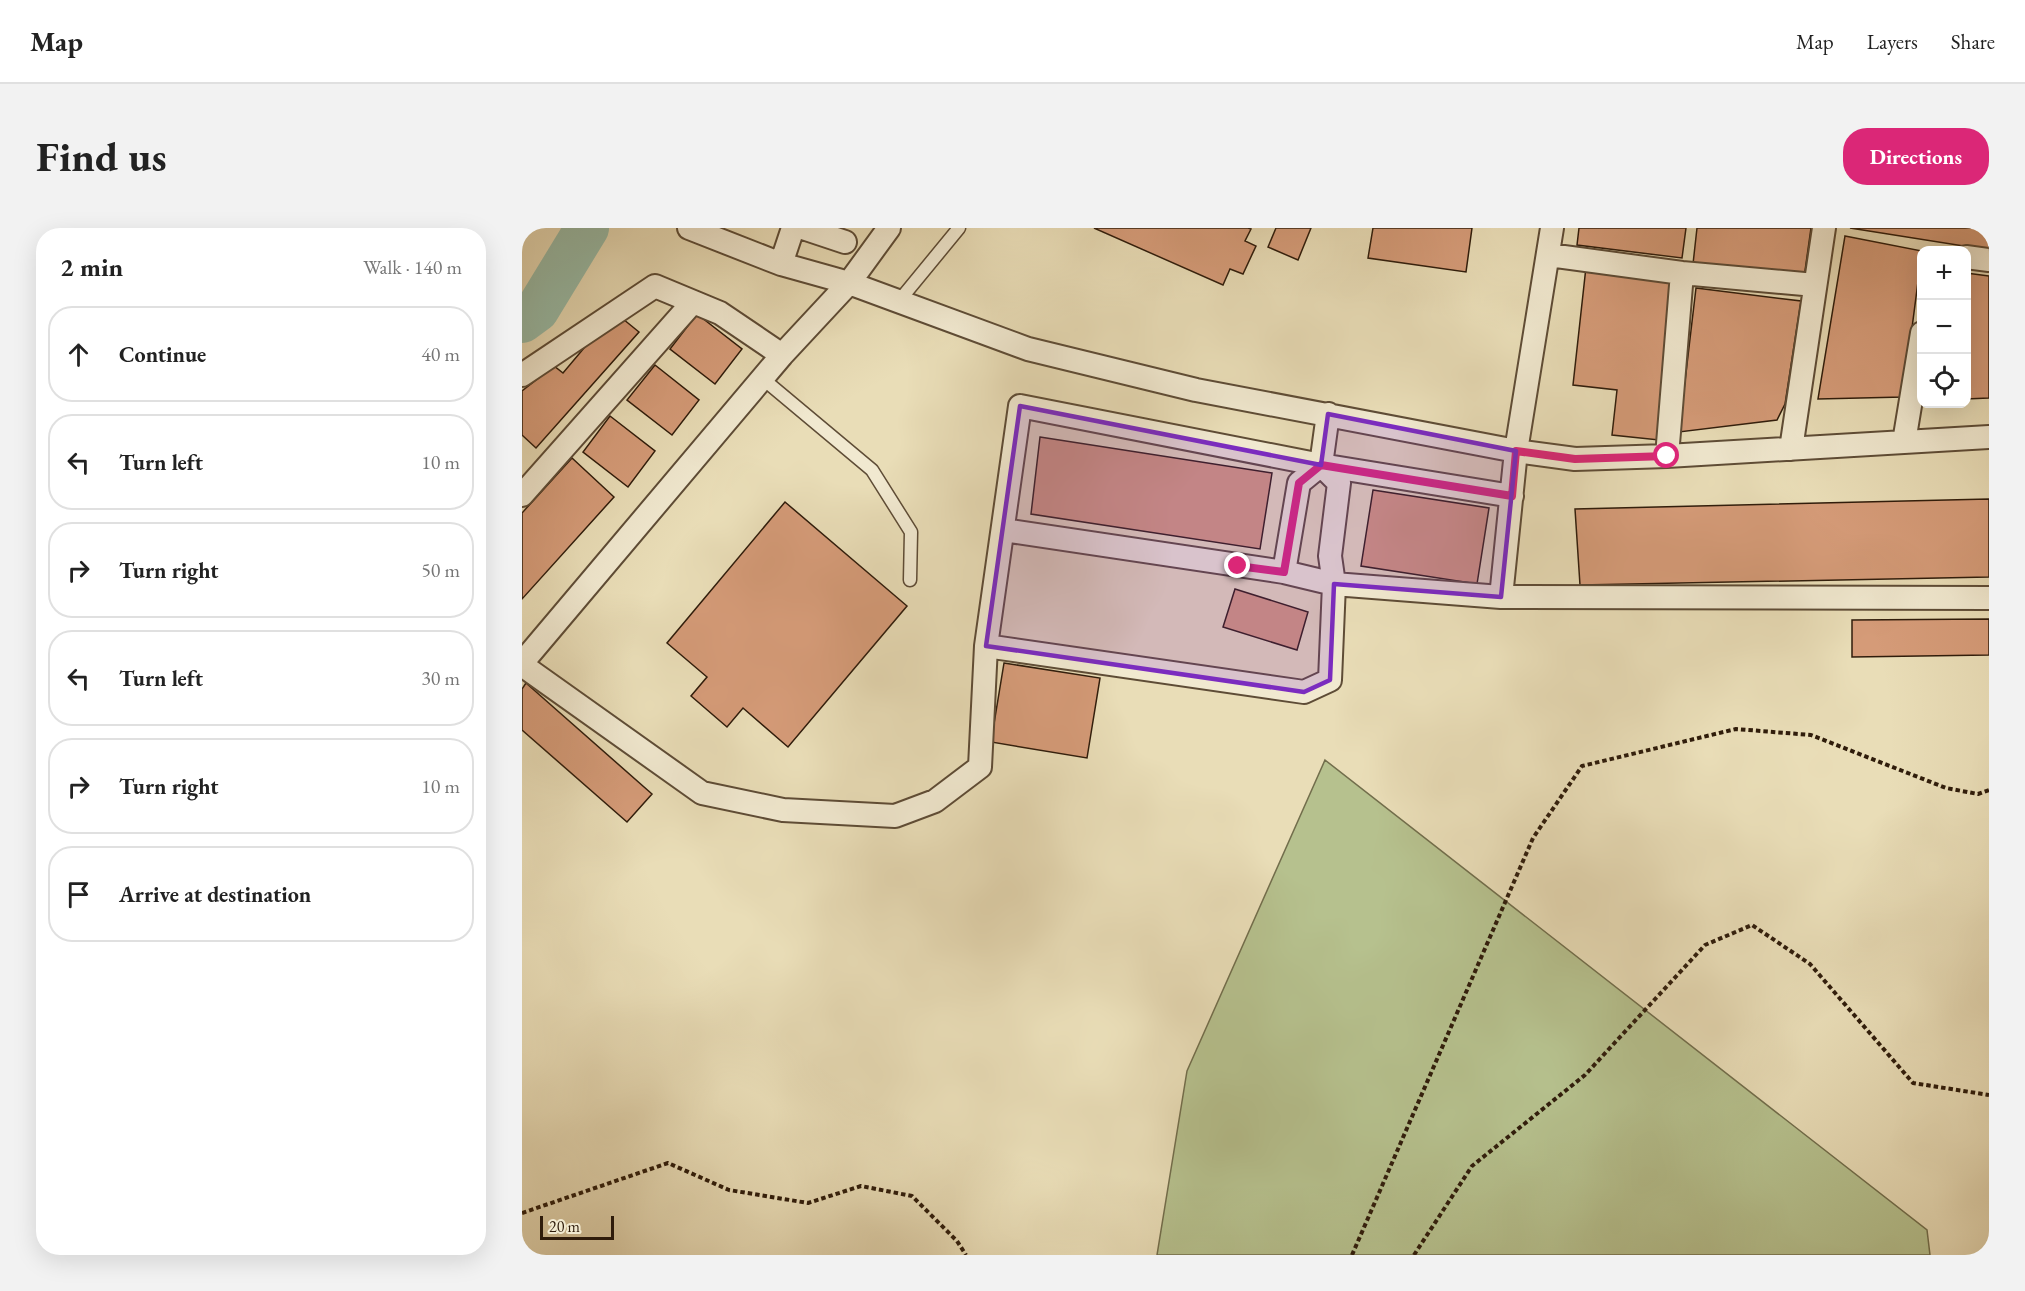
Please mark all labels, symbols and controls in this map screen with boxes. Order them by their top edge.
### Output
text: Map [30,23,83,59]
text: Map [1796,28,1834,55]
text: Layers [1867,28,1918,55]
text: Share [1951,28,1995,55]
button: Directions [1843,128,1989,185]
text: Find us [36,129,167,184]
map controls [1917,246,1971,408]
button: + [1917,246,1971,300]
text: 2 min [60,250,123,284]
text: Walk · 140 m [363,254,462,280]
button: − [1917,300,1971,354]
icon: ahead [62,338,95,371]
text: Continue [119,340,206,369]
text: 40 m [421,341,460,367]
button: locate [1917,354,1971,408]
route start [1653,442,1679,468]
icon: left [62,446,95,479]
text: Turn left [119,448,203,477]
text: 10 m [421,449,460,475]
route end [1224,552,1250,578]
icon: right [62,554,95,587]
text: Turn right [119,556,218,585]
text: 50 m [421,557,460,583]
icon: left [62,662,95,695]
text: Turn left [119,664,203,693]
text: 30 m [421,665,460,691]
icon: right [62,770,95,803]
text: Turn right [119,772,218,801]
text: 10 m [421,773,460,799]
icon: arrive [62,878,95,911]
text: Arrive at destination [119,880,311,909]
scale bar [540,1213,614,1240]
text: 20 m [549,1216,580,1237]

